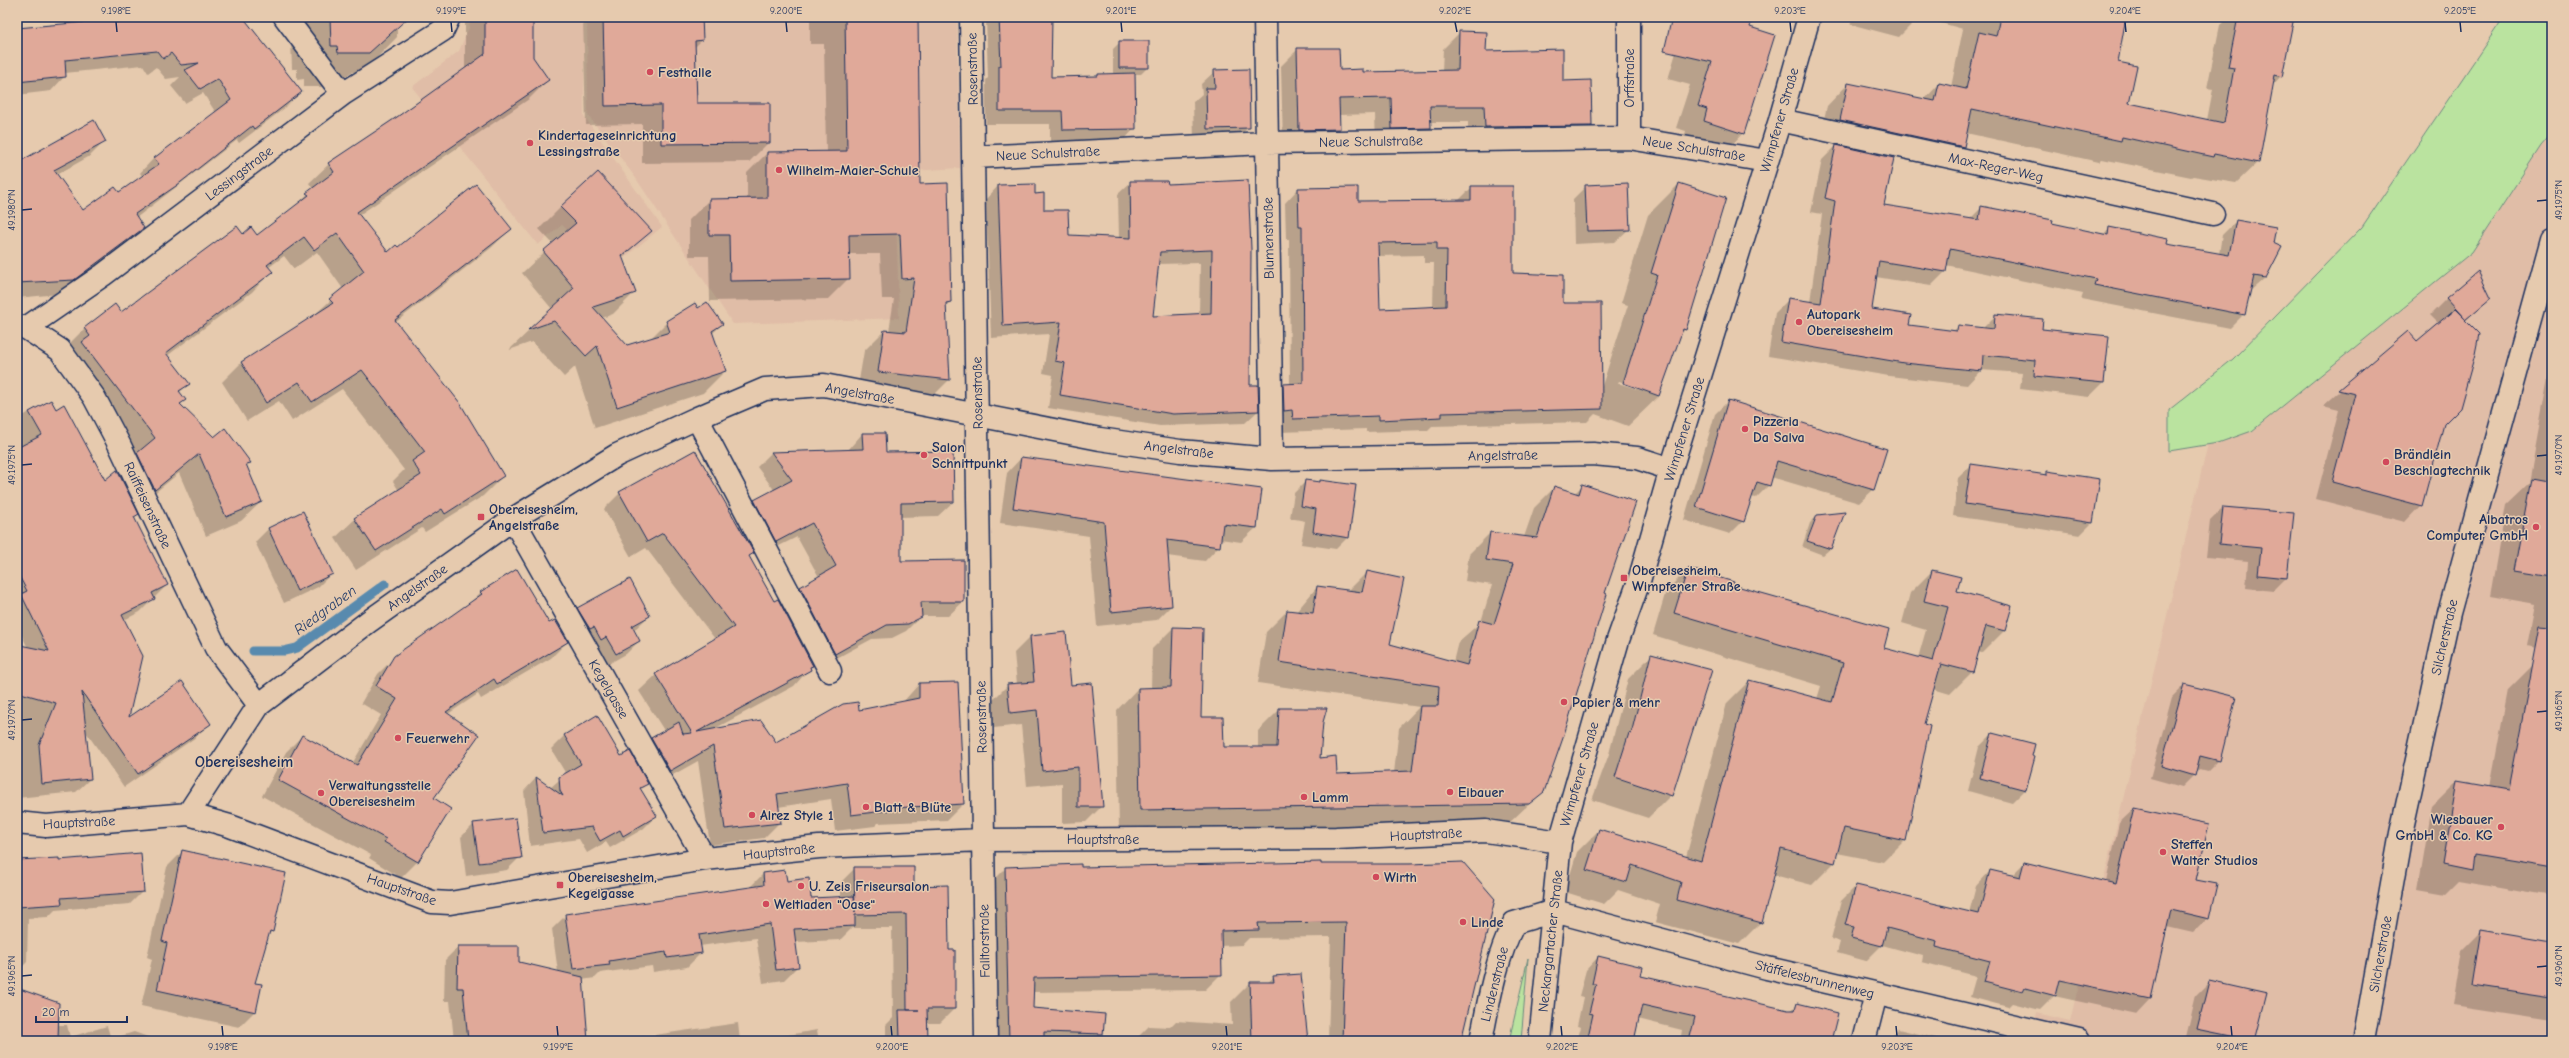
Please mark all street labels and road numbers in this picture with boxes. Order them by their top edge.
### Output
street label: Rosenstraße [963,32,982,106]
street label: Orffstraße [1621,48,1638,108]
street label: Wimpfener Straße [1756,66,1803,175]
street label: Neue Schulstraße [1319,132,1423,151]
street label: Neue Schulstraße [1641,132,1747,165]
street label: Lessingstraße [202,142,277,204]
street label: Neue Schulstraße [996,142,1100,165]
street label: Max-Reger-Weg [1947,149,2045,186]
street label: Blumenstraße [1259,197,1278,279]
street label: Rosenstraße [968,356,987,430]
street label: Wimpfener Straße [1660,375,1708,484]
street label: Angelstraße [824,379,896,408]
street label: Angelstraße [1143,437,1215,462]
street label: Angelstraße [1468,446,1538,465]
street label: Raiffeisenstraße [120,459,175,551]
street label: Angelstraße [384,560,451,614]
street label: Silcherstraße [2427,597,2461,677]
street label: Kegelgasse [585,657,632,722]
street label: Rosenstraße [972,680,991,754]
street label: Wimpfener Straße [1556,720,1603,829]
street label: Hauptstraße [42,812,116,833]
street label: Hauptstraße [1389,824,1463,845]
street label: Hauptstraße [1067,831,1139,848]
street label: Hauptstraße [742,839,816,864]
street label: Neckargartacher Straße [1535,869,1566,1013]
street label: Hauptstraße [365,870,439,909]
street label: Falltorstraße [975,904,994,978]
street label: Silcherstraße [2365,914,2396,994]
street label: Lindenstraße [1477,945,1512,1023]
street label: Stäffelesbrunnenweg [1754,956,1876,1002]

